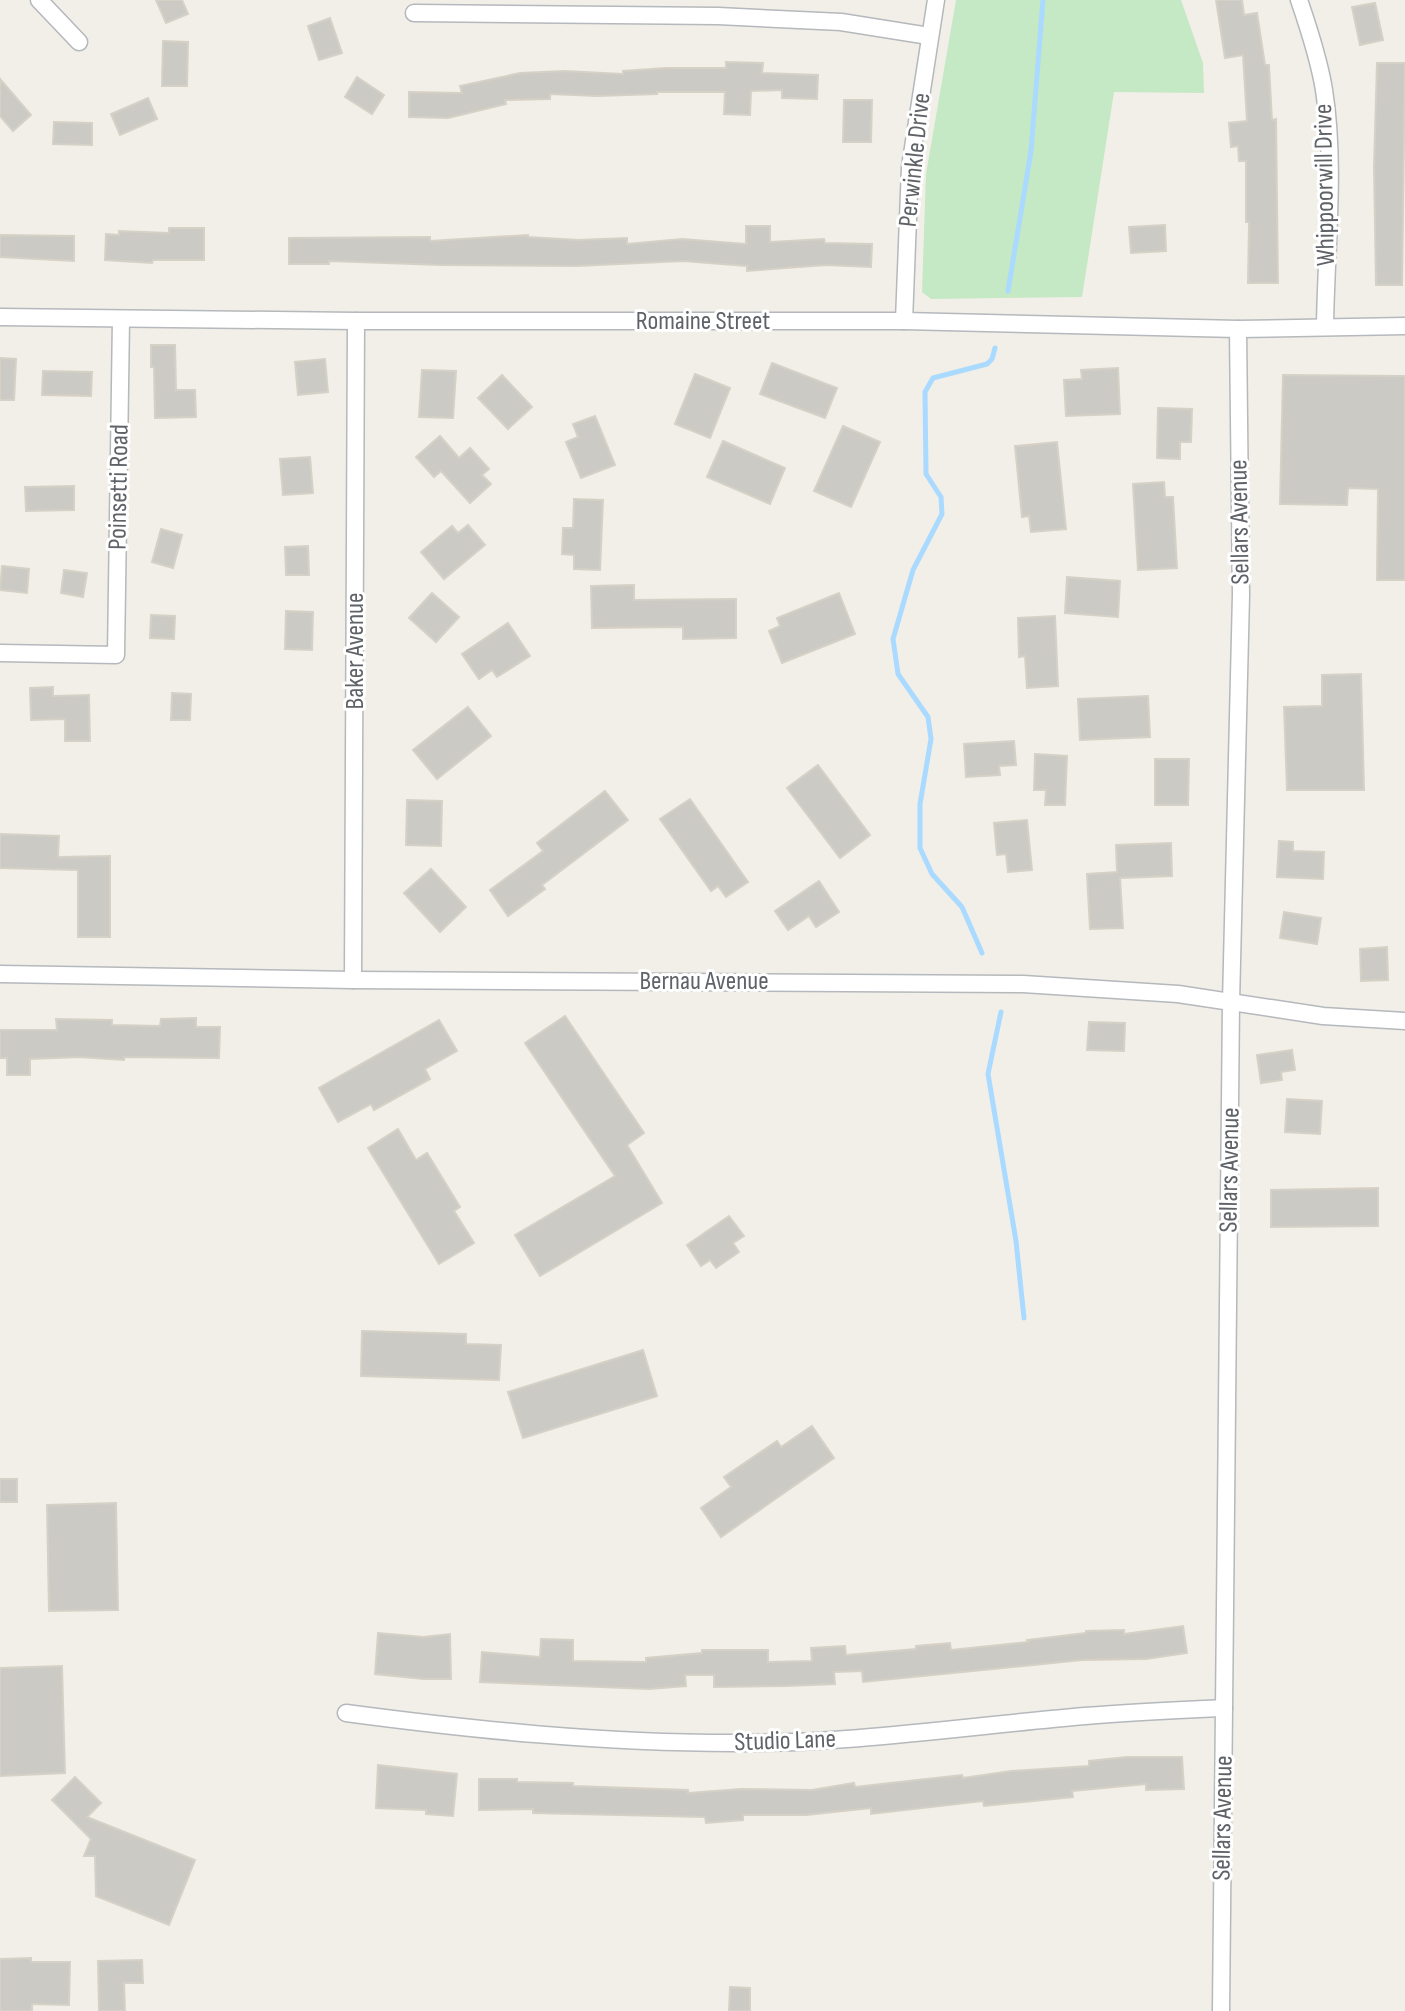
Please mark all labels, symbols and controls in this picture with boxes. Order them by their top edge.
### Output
street label: Perwinkle Drive [893,91,937,229]
street label: Whippoorwill Drive [1308,103,1342,267]
street label: Romaine Street [636,306,770,337]
street label: Poinsetti Road [102,424,136,550]
street label: Sellars Avenue [1223,459,1257,585]
street label: Baker Avenue [340,593,371,709]
street label: Bernau Avenue [639,966,769,997]
street label: Sellars Avenue [1213,1107,1247,1233]
street label: Studio Lane [734,1724,836,1758]
street label: Sellars Avenue [1206,1755,1240,1881]

